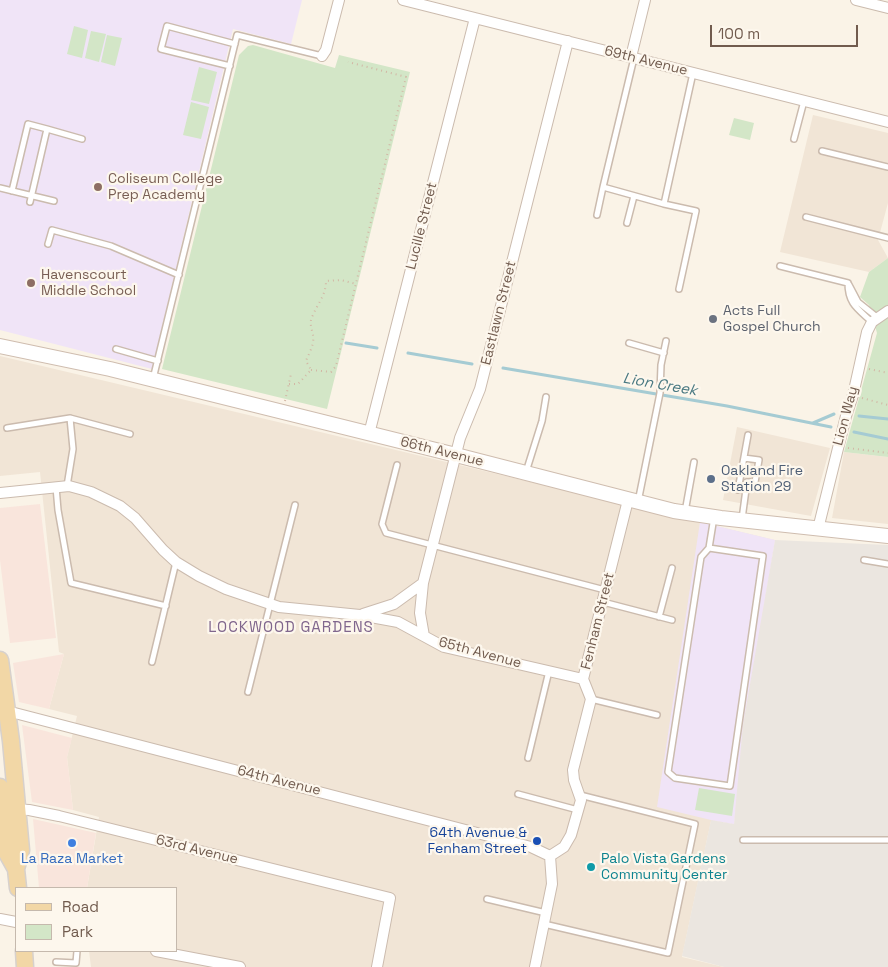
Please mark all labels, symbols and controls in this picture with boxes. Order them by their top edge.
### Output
scale bar [713,15,860,47]
text: 100 m [718,24,760,43]
street label: 69th Avenue [603,43,689,79]
place label: Coliseum College Prep Academy [108,171,222,203]
marker: Coliseum College Prep Academy [92,181,104,193]
street label: Lucille Street [403,181,441,271]
street label: Eastlawn Street [478,259,520,367]
place label: Havenscourt Middle School [41,267,136,300]
marker: Havenscourt Middle School [25,277,37,289]
place label: Acts Full Gospel Church [723,303,821,336]
marker: Acts Full Gospel Church [707,313,719,325]
water label: Lion Creek [621,370,699,400]
street label: Lion Way [830,385,862,447]
street label: 66th Avenue [399,434,485,470]
place label: Oakland Fire Station 29 [721,463,803,496]
marker: Oakland Fire Station 29 [705,473,717,485]
street label: Fenham Street [578,571,618,671]
district label: LOCKWOOD GARDENS [206,619,376,637]
street label: 65th Avenue [437,634,523,672]
street label: 64th Avenue [236,763,322,799]
place label: 64th Avenue & Fenham Street [428,825,527,858]
street label: 63rd Avenue [154,832,240,868]
marker: 64th Avenue & Fenham Street [531,835,543,847]
marker: La Raza Market [66,837,78,849]
place label: La Raza Market [21,851,123,867]
place label: Palo Vista Gardens Community Center [601,851,727,884]
marker: Palo Vista Gardens Community Center [585,861,597,873]
legend [15,887,178,952]
text: Road [62,897,99,916]
text: Park [62,922,93,941]

